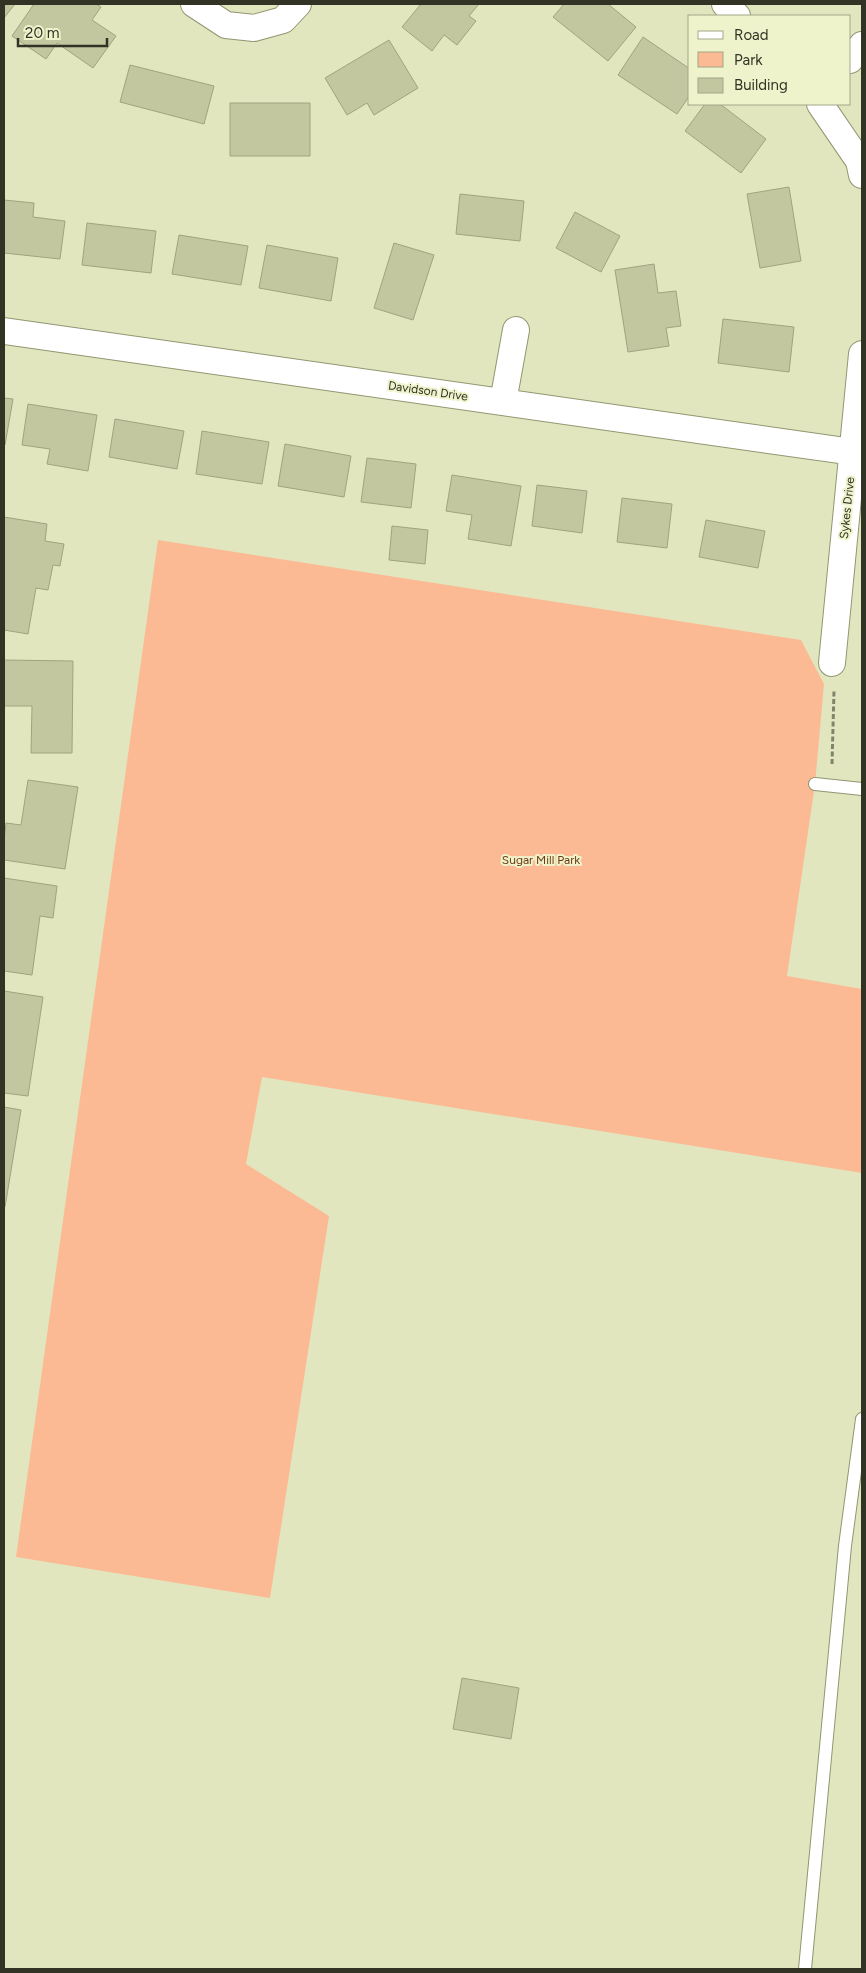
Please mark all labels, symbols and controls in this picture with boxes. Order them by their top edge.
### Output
scale bar [18,15,106,47]
legend [688,15,851,105]
text: 20 m [25,24,59,42]
text: Road [734,26,769,44]
text: Park [734,51,763,69]
text: Building [734,76,788,94]
street label: Davidson Drive [387,378,469,404]
street label: Sykes Drive [837,476,857,540]
park label: Sugar Mill Park [502,853,580,867]

